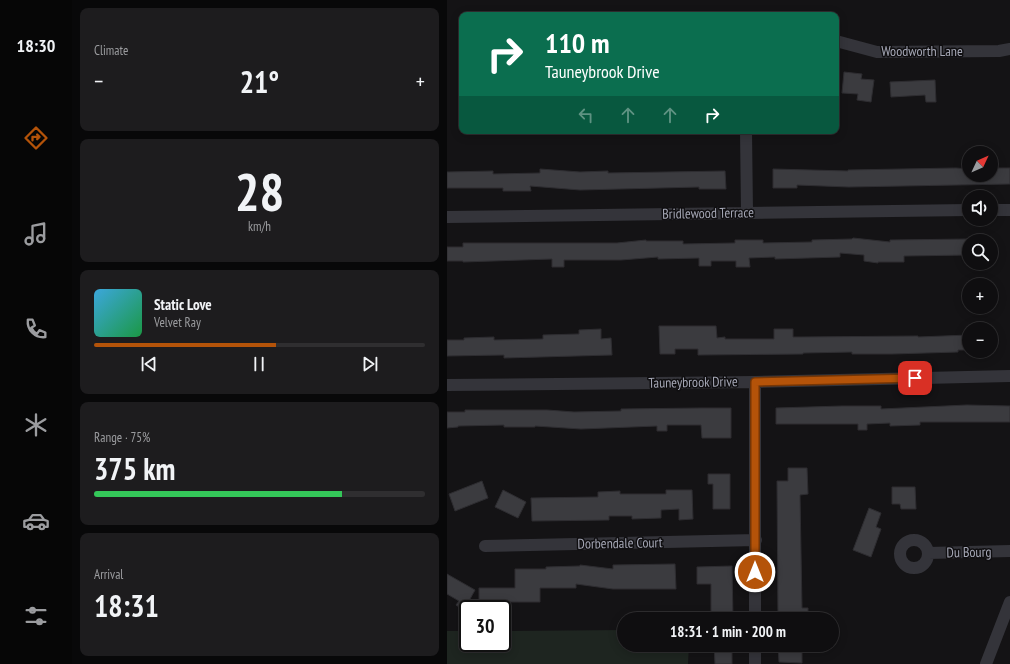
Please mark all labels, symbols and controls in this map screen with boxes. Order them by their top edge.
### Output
text: 110 m [545,24,609,61]
icon: right [479,28,531,80]
text: 18:30 [17,34,55,57]
text: Climate [94,42,128,59]
street label: Woodworth Lane [881,42,963,60]
text: Tauneybrook Drive [545,60,660,83]
text: 21° [240,62,279,101]
text: − [94,67,103,95]
text: + [416,67,425,95]
icon: left [575,104,597,126]
icon: ahead [617,104,639,126]
icon: ahead [659,104,681,126]
icon: right [701,104,723,126]
icon: directions [22,124,50,152]
north arrow [962,146,998,182]
map controls [962,146,998,358]
text: 28 [235,158,284,225]
button: sound [962,190,998,226]
street label: Bridlewood Terrace [662,203,754,223]
text: km/h [248,218,271,235]
icon: music [22,220,50,248]
button: search [962,234,998,270]
button: + [962,278,998,314]
text: Static Love [154,295,212,314]
text: Velvet Ray [154,314,201,331]
icon: phone [22,315,50,343]
button: − [962,322,998,358]
icon: previous [138,353,160,375]
icon: pause [248,353,270,375]
icon: next [359,353,381,375]
pin [898,361,932,395]
icon: arrive [904,367,926,389]
street label: Tauneybrook Drive [648,372,738,392]
icon: climate [22,411,50,439]
text: Range · 75% [94,429,150,446]
text: 375 km [94,449,175,488]
icon: car [22,507,50,535]
street label: Dorbendale Court [577,533,663,553]
street label: Du Bourg [946,543,992,561]
position arrow [734,551,776,593]
text: Arrival [94,566,123,583]
text: 18:31 [94,586,159,625]
speed limit sign: 30 [459,600,511,652]
icon: filters [22,602,50,630]
text: 18:31 · 1 min · 200 m [670,622,786,641]

